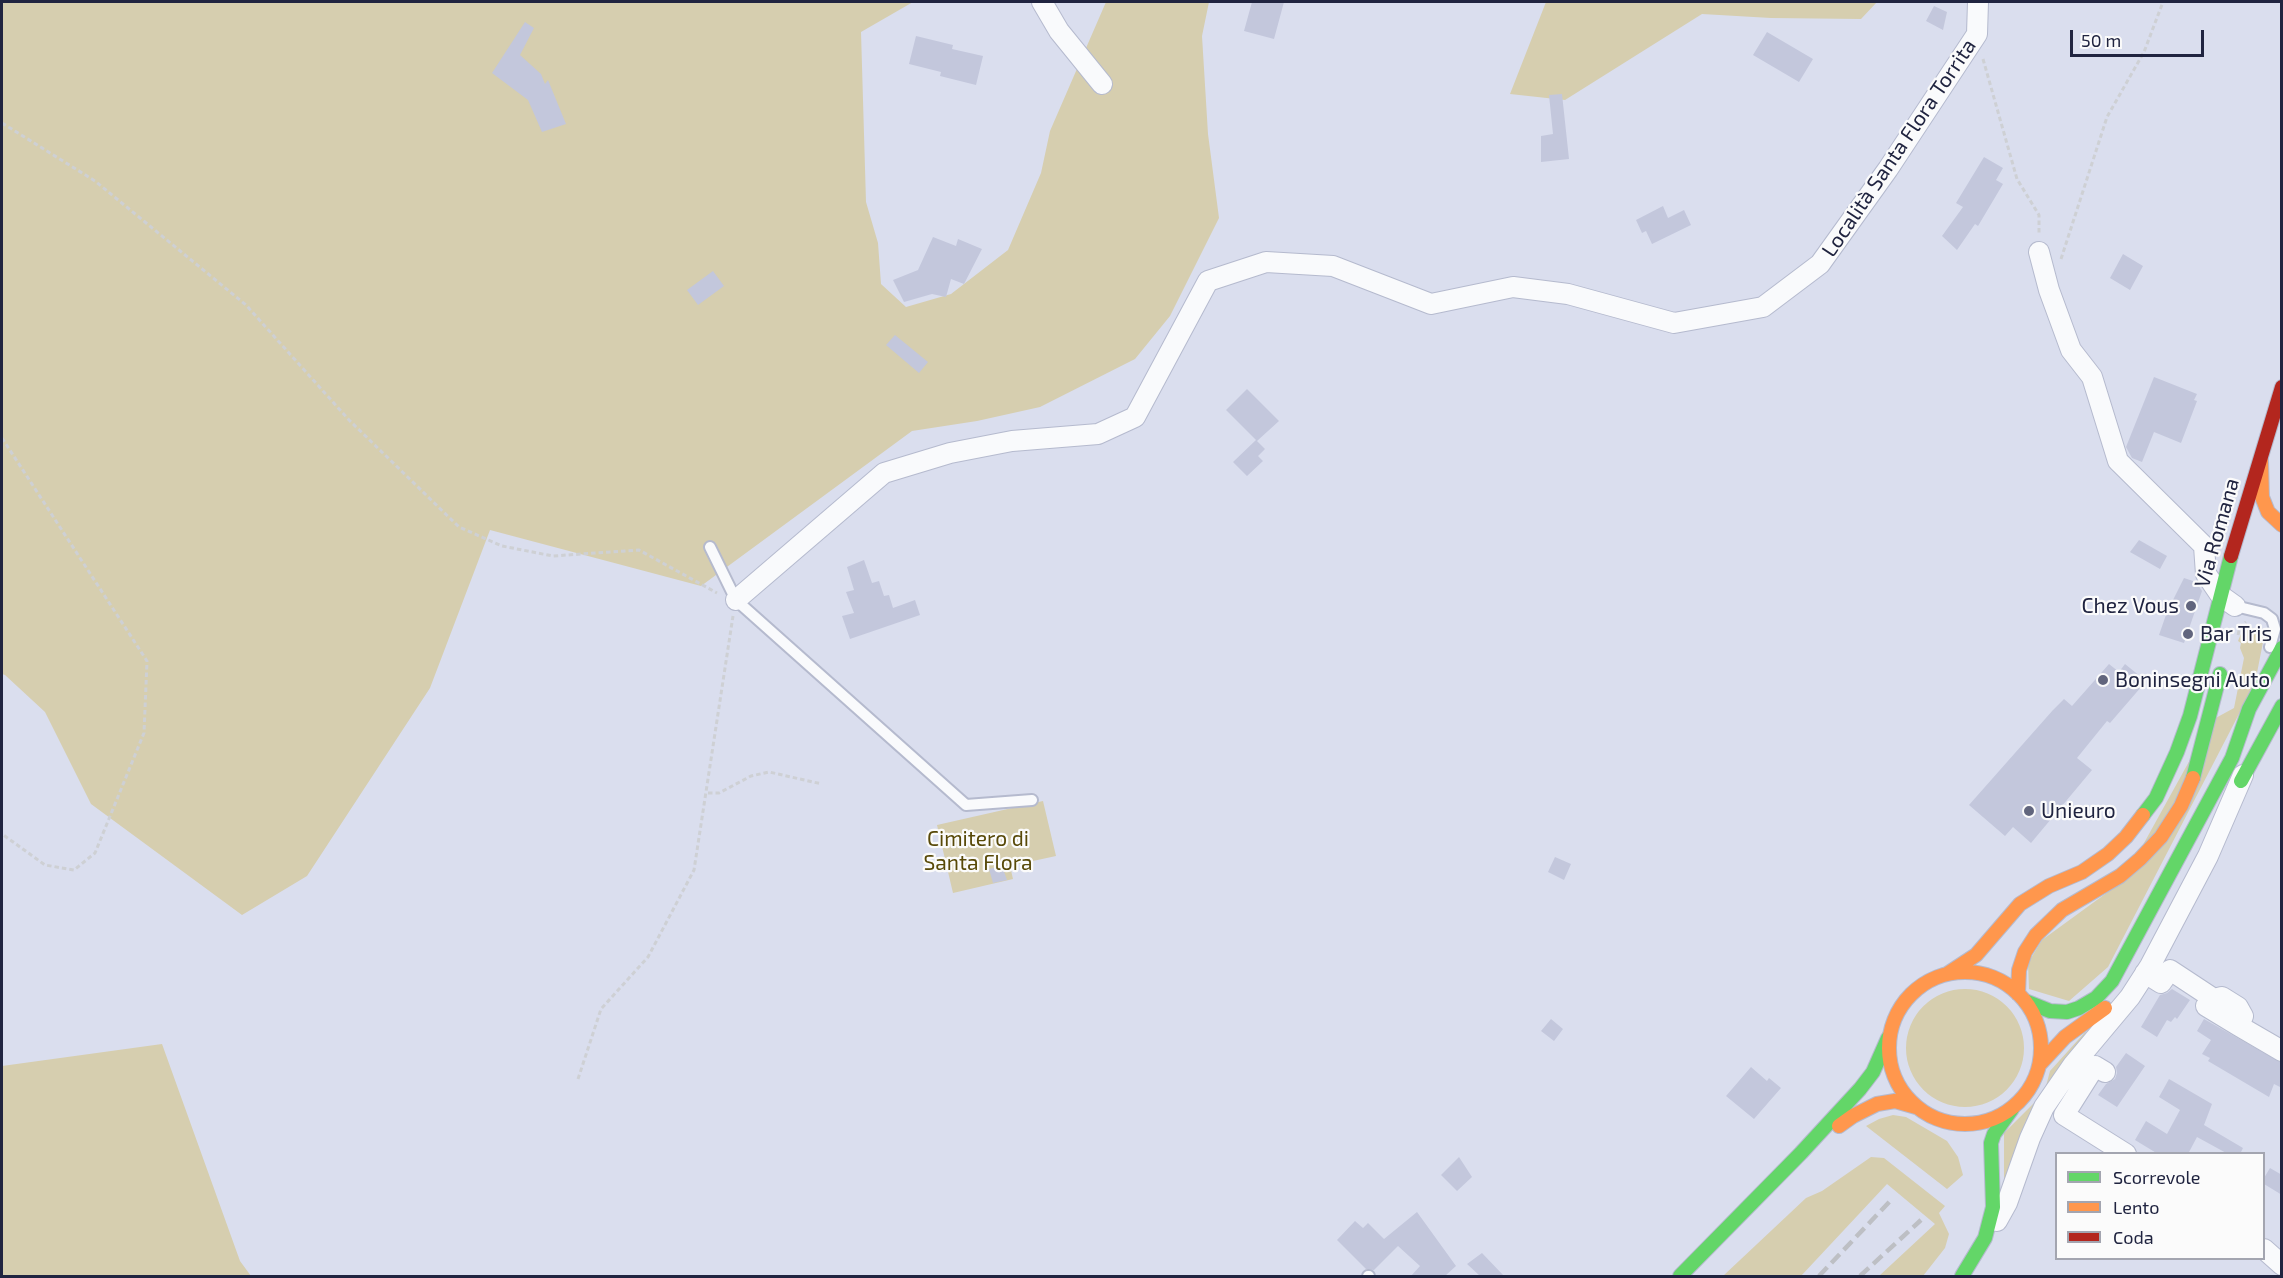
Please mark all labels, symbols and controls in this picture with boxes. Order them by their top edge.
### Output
scale bar [2073,18,2206,56]
text: 50 m [2081,29,2121,51]
street label: Località Santa Flora Torrita [1817,34,1981,262]
street label: Via Romana [2189,475,2245,591]
place label: Chez Vous [2082,593,2179,619]
marker: Chez Vous [2184,599,2198,613]
place label: Bar Tris [2200,621,2272,647]
marker: Bar Tris [2181,627,2195,641]
place label: Boninsegni Auto [2115,667,2270,693]
marker: Boninsegni Auto [2096,673,2110,687]
place label: Unieuro [2041,798,2116,824]
marker: Unieuro [2022,804,2036,818]
park label: Cimitero di Santa Flora [923,826,1033,876]
legend [2055,1152,2265,1260]
text: Scorrevole [2113,1166,2200,1188]
text: Lento [2113,1196,2159,1218]
text: Coda [2113,1226,2154,1248]

